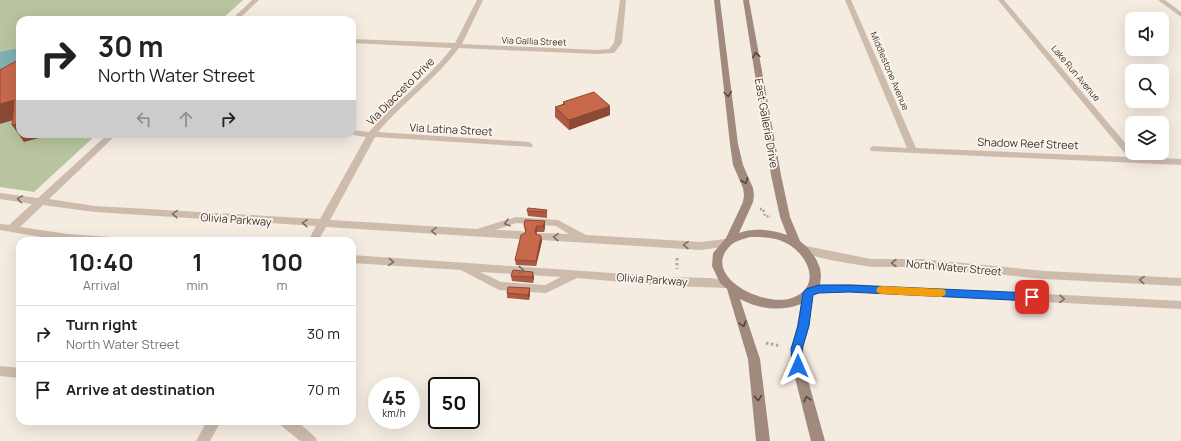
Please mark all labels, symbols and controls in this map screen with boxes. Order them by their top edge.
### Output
map controls [1125,12,1169,160]
button: sound [1125,12,1169,56]
text: 30 m [98,27,163,65]
street label: Middlestone Avenue [868,30,912,112]
icon: right [32,32,84,84]
street label: Via Gallia Street [501,33,567,49]
street label: Lake Run Avenue [1049,42,1103,104]
one-way arrow [752,52,760,58]
street label: Via Diacceto Drive [363,53,438,128]
text: North Water Street [98,63,255,87]
button: search [1125,64,1169,108]
street label: East Galleria Drive [752,77,782,170]
one-way arrow [723,91,732,97]
icon: left [133,108,155,130]
icon: ahead [175,108,197,130]
icon: right [217,108,239,130]
button: layers [1125,116,1169,160]
street label: Via Latina Street [409,119,493,139]
street label: Shadow Reef Street [977,134,1079,152]
one-way arrow [741,178,749,185]
one-way arrow [17,195,23,204]
street label: Olivia Parkway [200,209,272,229]
one-way arrow [172,210,178,219]
one-way arrow [504,218,511,227]
one-way arrow [302,219,308,228]
one-way arrow [431,226,437,235]
one-way arrow [553,233,559,242]
one-way arrow [683,241,689,250]
text: 10:40 [69,245,134,278]
text: 1 [192,245,203,278]
text: 100 [261,245,303,278]
street label: North Water Street [905,255,1003,279]
one-way arrow [388,257,394,266]
one-way arrow [891,259,897,267]
one-way arrow [518,266,524,275]
street label: Olivia Parkway [616,269,688,289]
text: Arrival [83,276,120,294]
text: min [186,276,208,294]
text: m [277,276,288,294]
one-way arrow [1139,276,1145,285]
pin [1015,280,1049,314]
icon: arrive [1021,286,1043,308]
one-way arrow [1059,295,1065,303]
text: Turn right [66,314,137,335]
one-way arrow [738,321,747,328]
icon: right [32,323,54,345]
text: 30 m [307,323,340,344]
text: North Water Street [66,335,180,353]
position arrow [777,345,819,387]
speed limit sign: 50 [428,377,480,429]
icon: arrive [32,379,54,401]
text: Arrive at destination [66,379,215,400]
text: 70 m [308,379,340,400]
text: 45 [382,384,406,411]
one-way arrow [753,395,762,401]
one-way arrow [803,396,812,403]
text: km/h [382,406,406,420]

